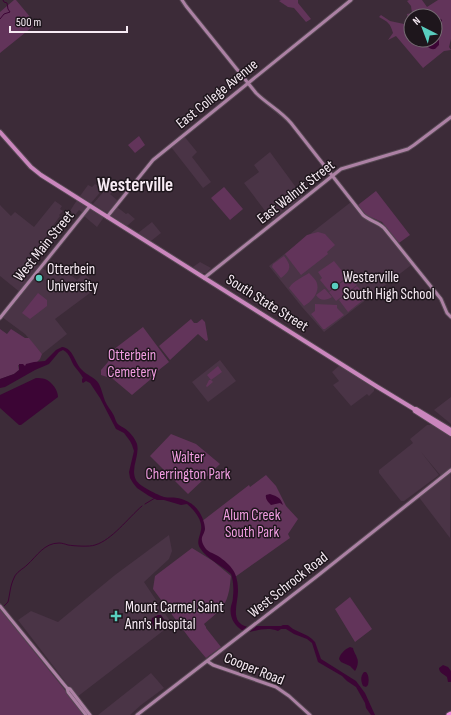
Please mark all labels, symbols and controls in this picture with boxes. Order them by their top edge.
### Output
scale bar [10,8,127,34]
north arrow [403,8,443,48]
text: N [410,14,423,28]
text: 500 m [16,15,41,30]
street label: East College Avenue [172,55,262,133]
street label: East Walnut Street [253,156,339,228]
district label: Westerville [97,174,173,197]
street label: West Main Street [10,206,79,285]
place label: Otterbein University [47,260,98,296]
place label: Westerville South High School [343,268,435,304]
street label: South State Street [222,270,312,336]
marker: Otterbein University [34,273,44,283]
marker: Westerville South High School [330,281,340,291]
park label: Otterbein Cemetery [107,346,157,382]
park label: Walter Cherrington Park [146,448,231,484]
park label: Alum Creek South Park [223,506,281,542]
street label: West Schrock Road [244,548,332,622]
place label: Mount Carmel Saint Ann's Hospital [124,598,224,634]
marker: Mount Carmel Saint Ann's Hospital [110,610,122,622]
street label: Cooper Road [221,648,287,690]

